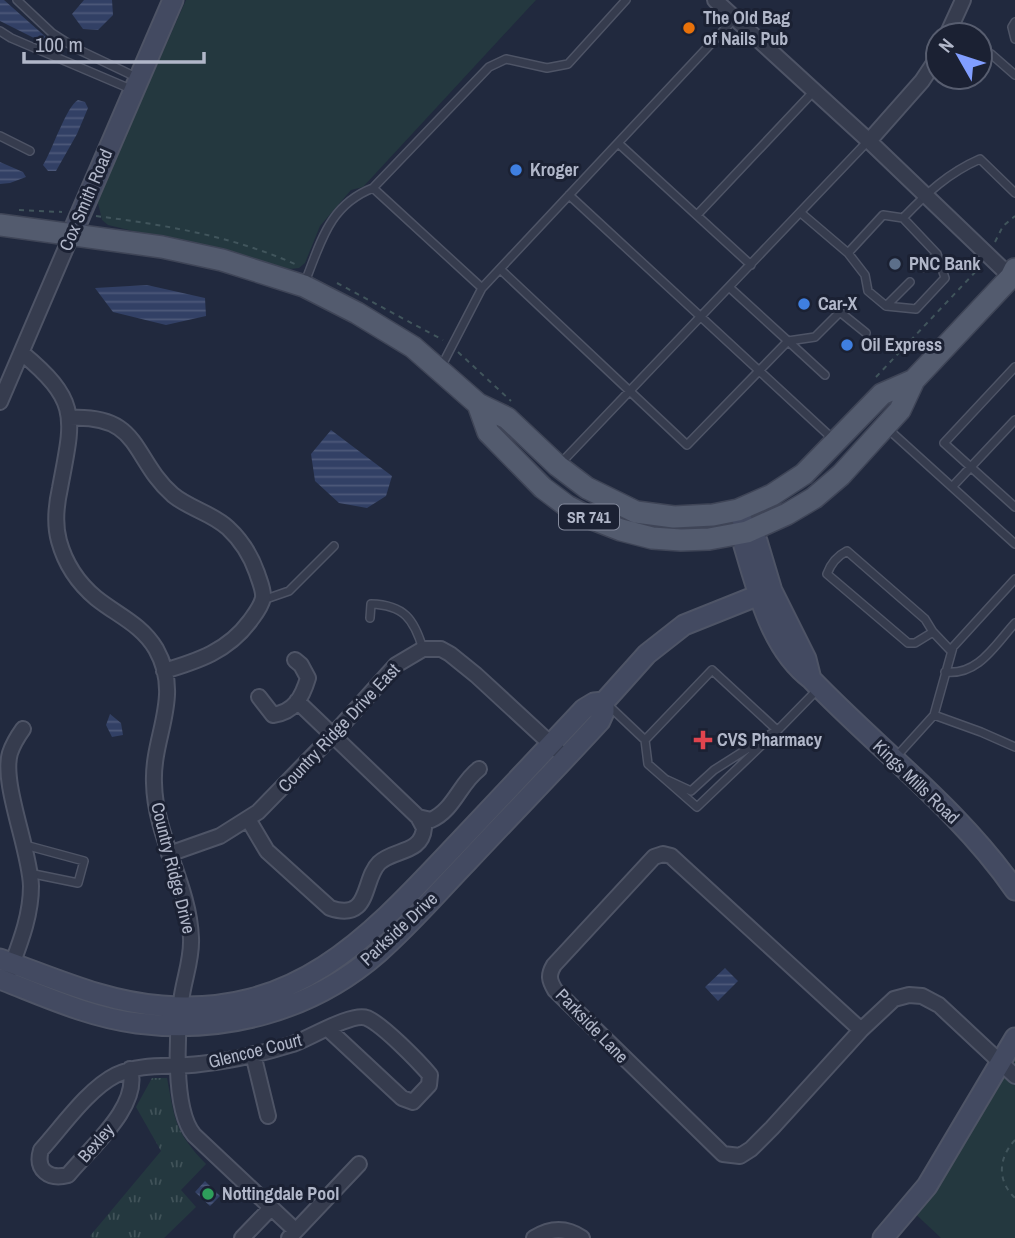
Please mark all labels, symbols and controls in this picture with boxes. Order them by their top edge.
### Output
place label: The Old Bag of Nails Pub [703,5,790,51]
marker: The Old Bag of Nails Pub [681,20,697,36]
scale bar [24,21,205,65]
north arrow [924,21,994,91]
text: 100 m [35,30,83,59]
text: N [932,33,959,58]
street label: Cox Smith Road [53,145,118,255]
place label: Kroger [530,157,579,182]
marker: Kroger [508,162,524,178]
place label: PNC Bank [909,251,981,276]
marker: PNC Bank [887,256,903,272]
place label: Car-X [818,291,858,316]
marker: Car-X [796,296,812,312]
place label: Oil Express [861,332,942,357]
marker: Oil Express [839,337,855,353]
road number: SR 741 [559,504,619,530]
street label: Country Ridge Drive East [272,658,405,798]
place label: CVS Pharmacy [717,727,823,752]
marker: CVS Pharmacy [695,732,711,748]
street label: Kings Mills Road [868,734,965,829]
street label: Country Ridge Drive [145,800,202,936]
street label: Parkside Drive [354,886,443,971]
street label: Parkside Lane [550,983,634,1069]
street label: Glencoe Court [206,1027,304,1074]
street label: Bexley [72,1117,120,1168]
place label: Nottingdale Pool [222,1181,339,1206]
marker: Nottingdale Pool [200,1186,216,1202]

